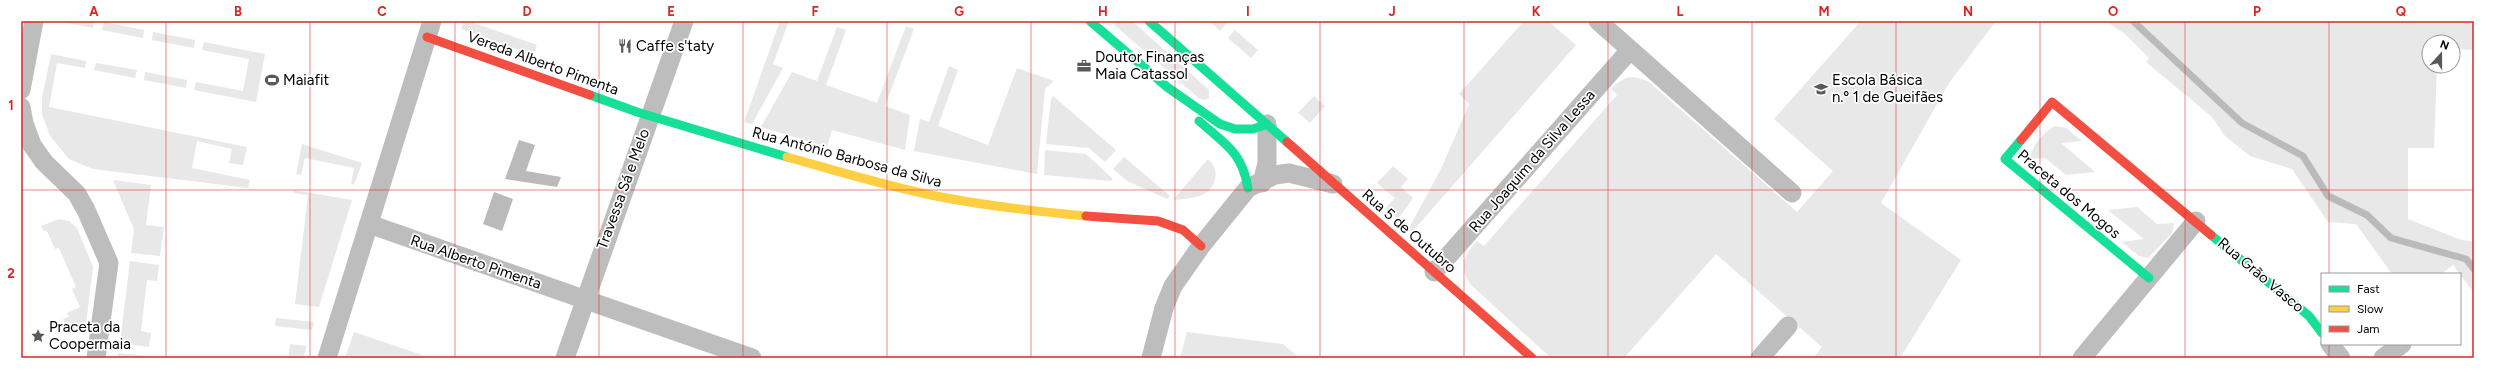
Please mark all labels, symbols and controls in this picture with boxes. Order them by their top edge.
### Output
text: A [89,4,99,19]
text: B [234,4,242,19]
text: C [377,4,387,19]
text: D [522,4,532,19]
text: E [667,4,675,19]
text: F [811,4,819,19]
text: G [954,4,964,19]
text: H [1098,4,1108,19]
text: I [1246,4,1250,19]
text: J [1388,4,1396,19]
text: K [1532,4,1541,19]
text: L [1677,4,1684,19]
text: M [1818,4,1830,19]
text: N [1963,4,1973,19]
text: O [2108,4,2118,19]
text: P [2253,4,2261,19]
text: Q [2396,4,2406,19]
street label: Vereda Alberto Pimenta [465,27,621,99]
north arrow [2421,34,2461,74]
place label: Caffe s'taty [636,37,714,55]
restaurant icon: Caffe s'taty [617,38,633,54]
text: N [2438,38,2451,53]
place label: Doutor Finanças Maia Catassol [1095,48,1204,83]
office icon: Doutor Finanças Maia Catassol [1076,58,1092,74]
place label: Maiafit [283,71,329,89]
place label: Escola Básica n.º 1 de Gueifães [1832,71,1943,106]
sports icon: Maiafit [264,72,280,88]
school or university icon: Escola Básica n.º 1 de Gueifães [1813,81,1829,97]
street label: Rua Joaquim da Silva Lessa [1465,86,1599,236]
text: 1 [8,98,14,113]
street label: Rua António Barbosa da Silva [750,123,944,191]
street label: Travessa Sá e Melo [593,126,653,252]
street label: Praceta dos Mogos [2014,146,2124,242]
street label: Rua 5 de Outubro [1358,185,1460,277]
street label: Rua Alberto Pimenta [408,231,544,293]
street label: Rua Grão Vasco [2214,234,2308,316]
text: 2 [7,266,15,281]
legend [2321,273,2461,345]
text: Fast [2357,282,2380,296]
text: Slow [2357,302,2384,316]
place label: Praceta da Coopermaia [49,318,131,353]
text: Jam [2357,322,2380,336]
place icon: Praceta da Coopermaia [30,328,46,344]

